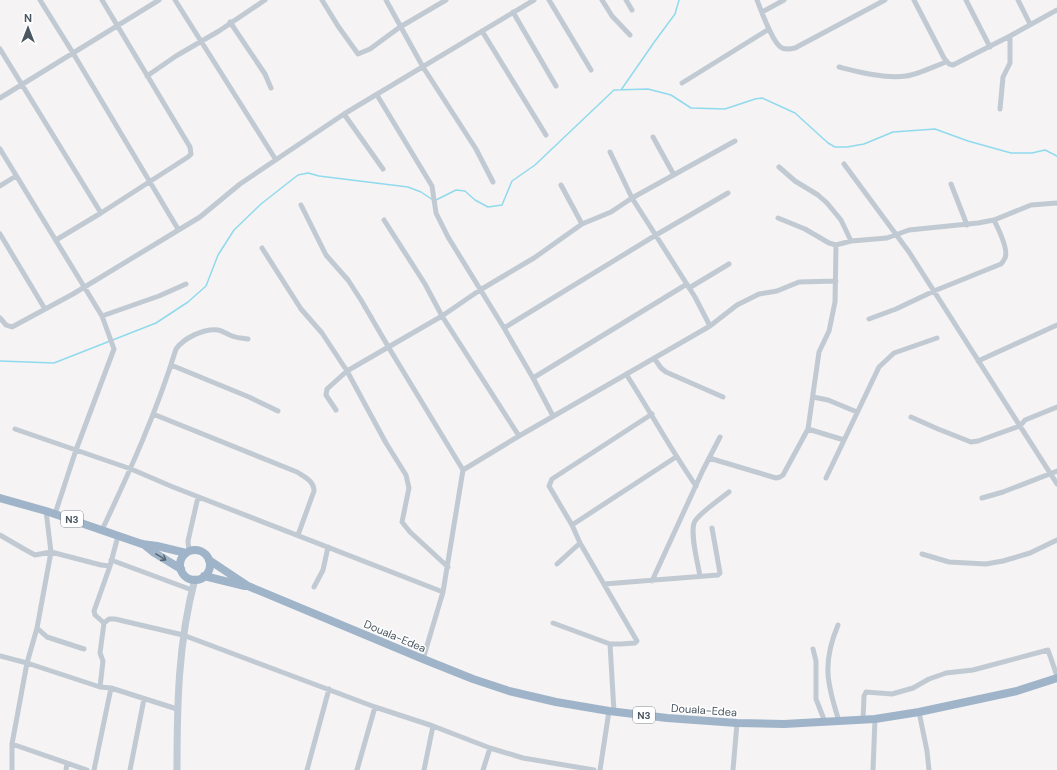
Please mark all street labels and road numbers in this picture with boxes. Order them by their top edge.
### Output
road number: N3 [61,511,83,527]
street label: Douala-Edea [362,617,428,655]
street label: Douala-Edea [671,701,737,719]
road number: N3 [633,707,655,723]

